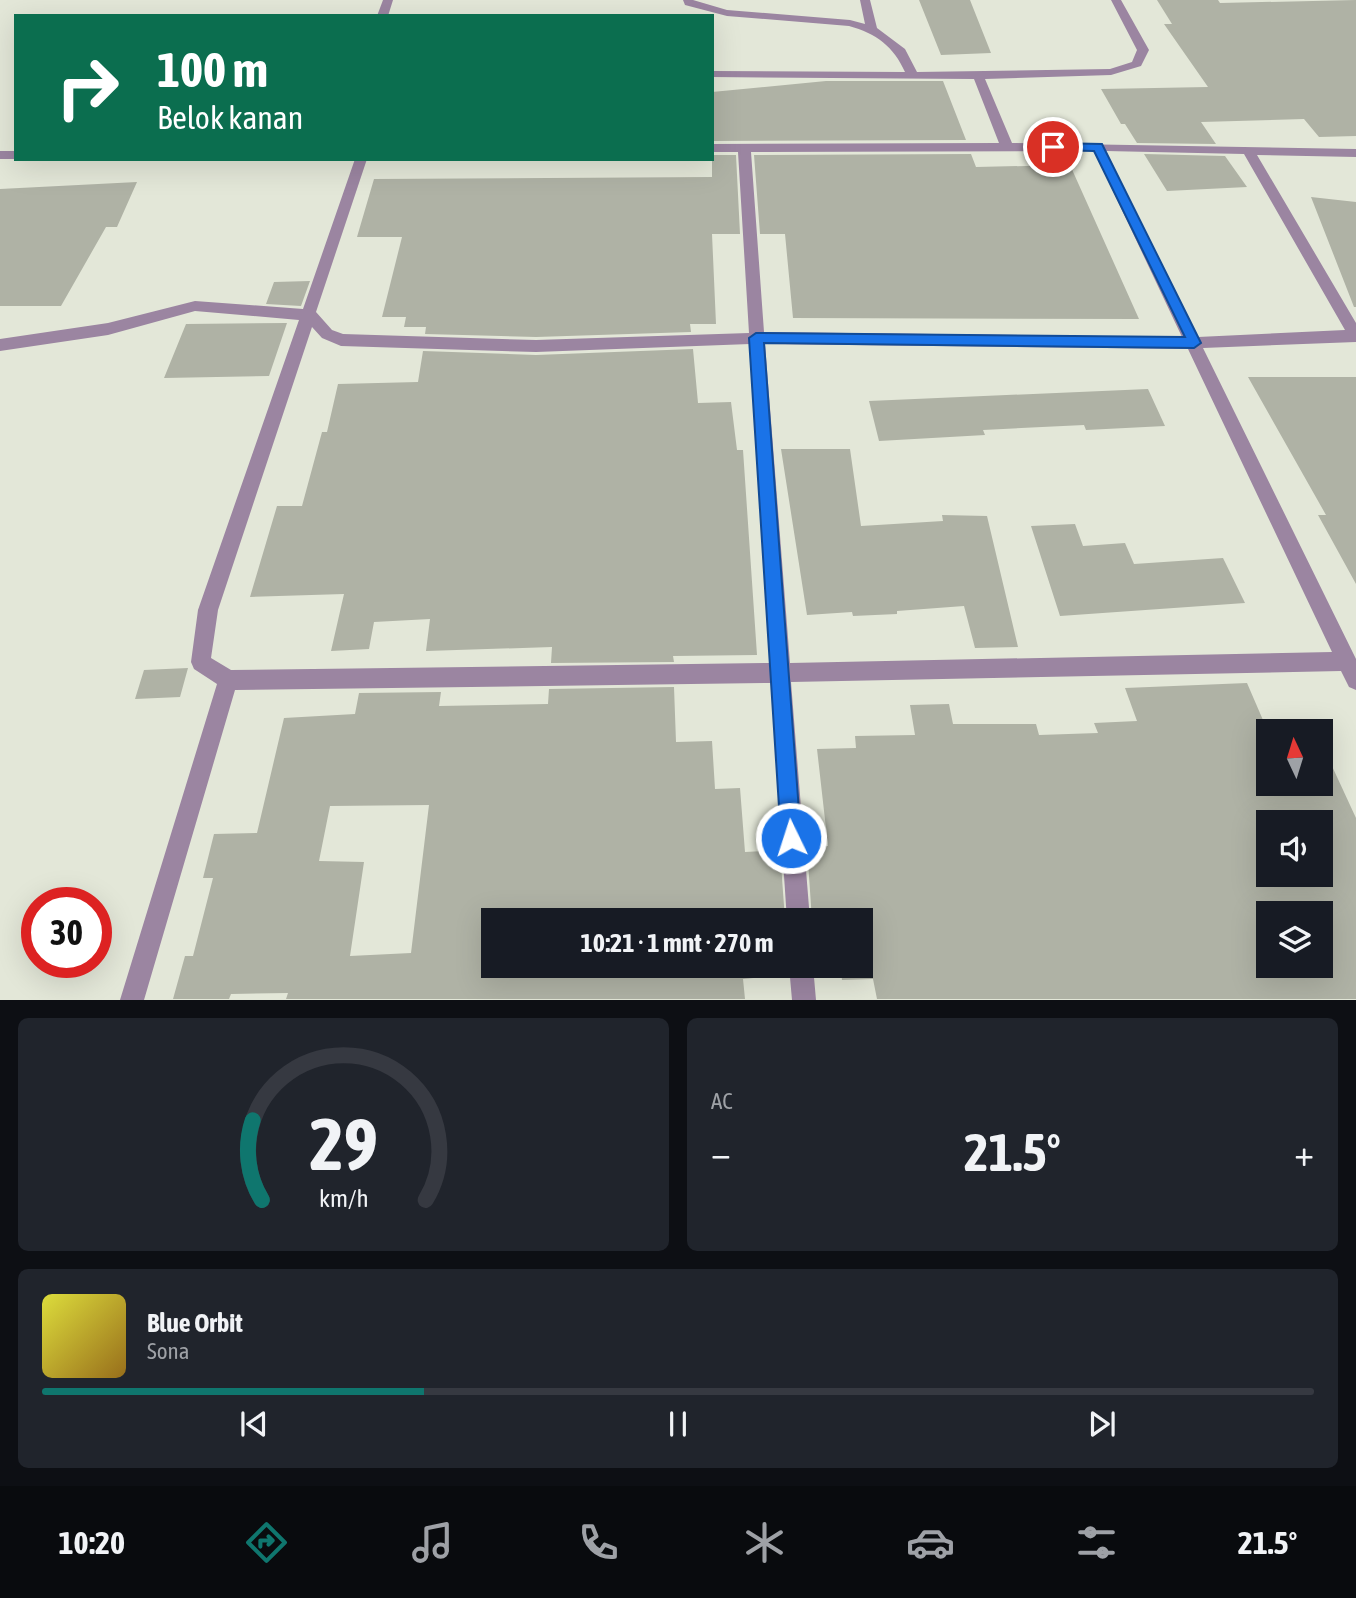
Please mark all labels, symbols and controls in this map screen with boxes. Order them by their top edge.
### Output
text: 100 m [157,41,268,97]
icon: right [42,42,133,133]
text: Belok kanan [157,99,303,136]
pin [1023,117,1083,177]
icon: arrive [1034,128,1072,166]
north arrow [1256,719,1334,796]
map controls [1256,719,1333,978]
position arrow [754,801,828,875]
button: sound [1256,810,1333,887]
speed limit sign: 30 [21,887,112,978]
button: layers [1256,901,1333,978]
text: 10:21 · 1 mnt · 270 m [581,928,773,958]
text: AC [711,1088,733,1114]
text: 29 [309,1103,378,1186]
text: 21.5° [964,1122,1061,1182]
text: − [711,1131,731,1174]
text: + [1294,1131,1314,1174]
text: km/h [319,1184,368,1212]
text: Blue Orbit [147,1308,243,1338]
text: Sona [147,1338,189,1364]
icon: previous [235,1405,273,1443]
icon: pause [659,1405,697,1443]
icon: next [1083,1405,1121,1443]
icon: directions [242,1518,291,1567]
icon: music [408,1518,457,1567]
icon: phone [574,1518,623,1567]
icon: climate [740,1518,789,1567]
icon: car [906,1518,955,1567]
icon: filters [1072,1518,1121,1567]
text: 10:20 [58,1524,125,1561]
text: 21.5° [1238,1524,1297,1561]

